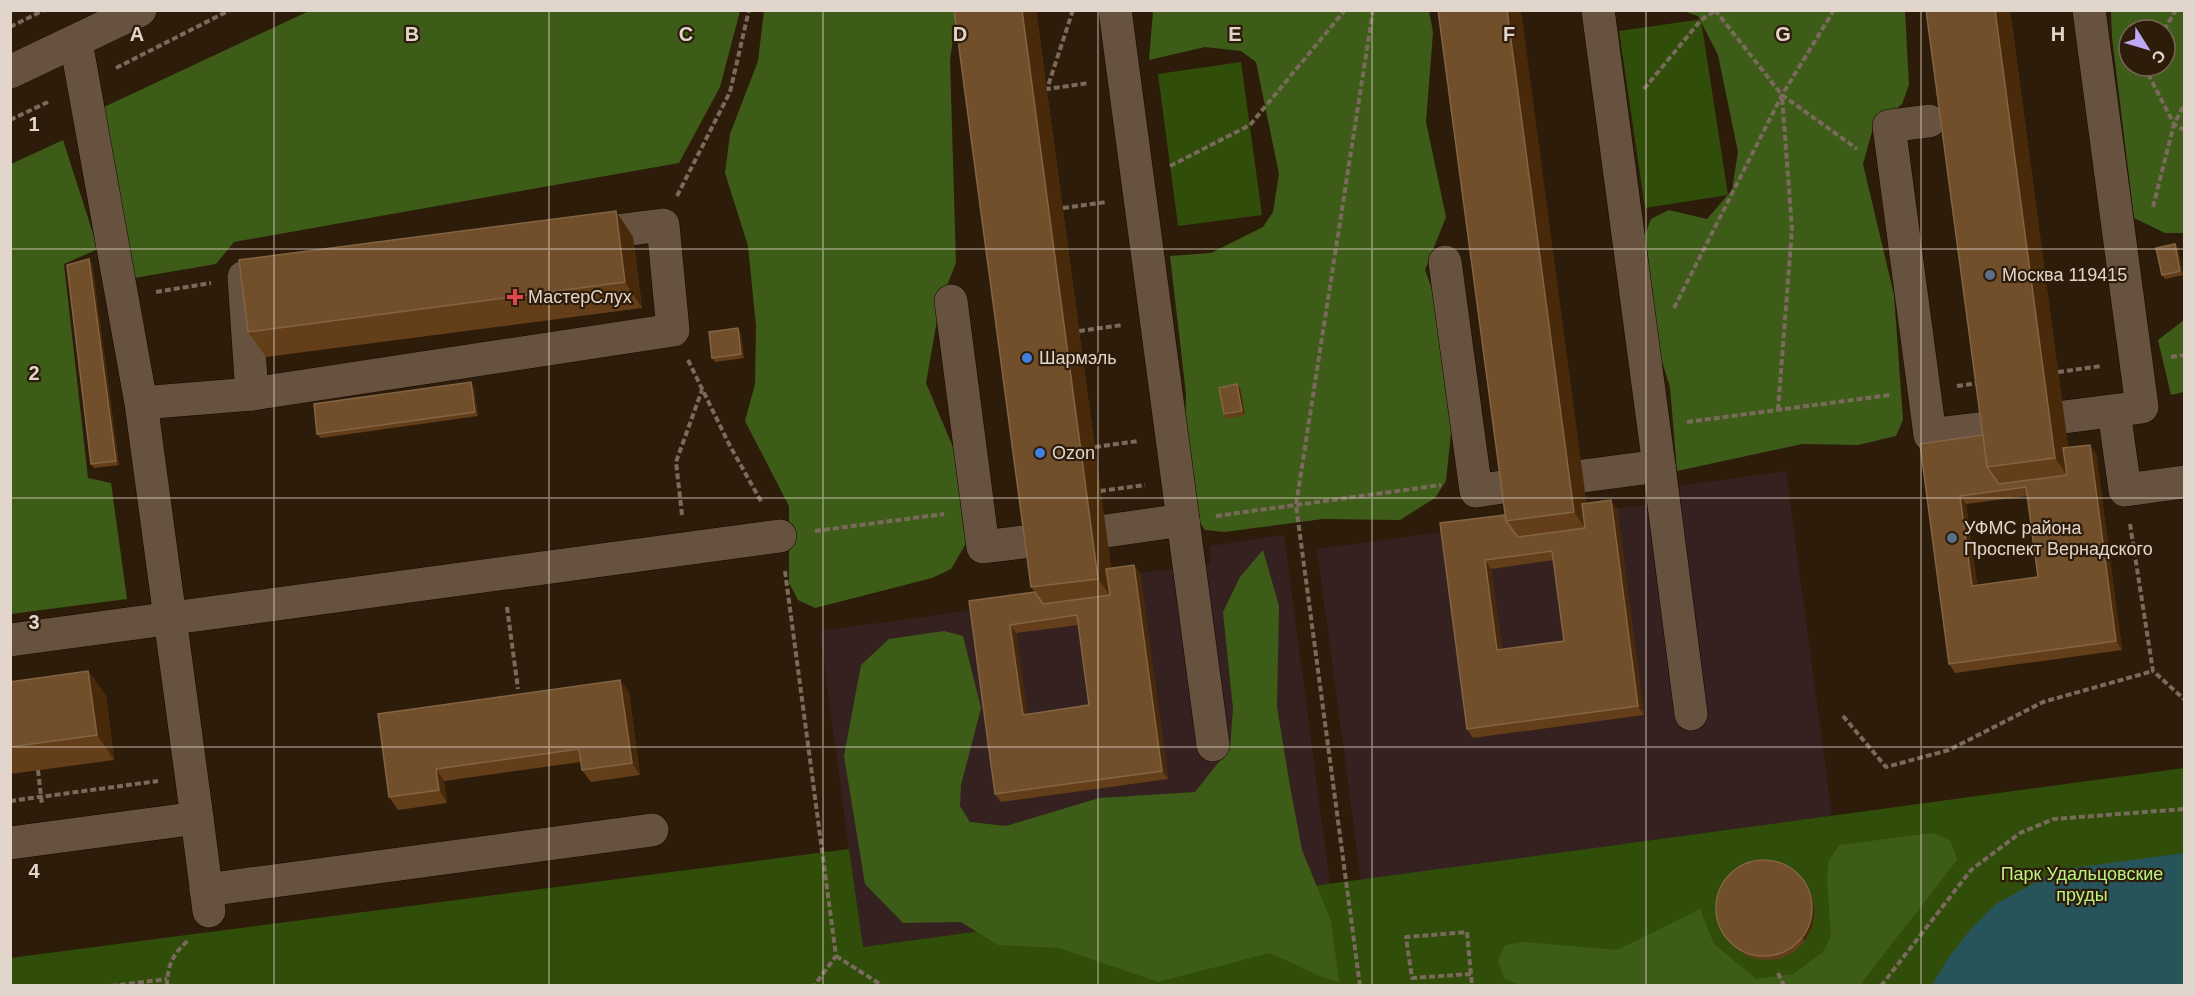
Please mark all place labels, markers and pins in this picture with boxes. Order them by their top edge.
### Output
place label: Москва 119415 [2002,265,2127,285]
marker: Москва 119415 [1983,268,1997,282]
place label: МастерСлух [528,287,632,307]
marker: МастерСлух [506,288,524,306]
place label: Шармэль [1039,348,1117,368]
marker: Шармэль [1020,351,1034,365]
place label: Ozon [1052,443,1095,463]
marker: Ozon [1033,446,1047,460]
place label: УФМС района Проспект Вернадского [1964,518,2153,559]
marker: УФМС района Проспект Вернадского [1945,531,1959,545]

